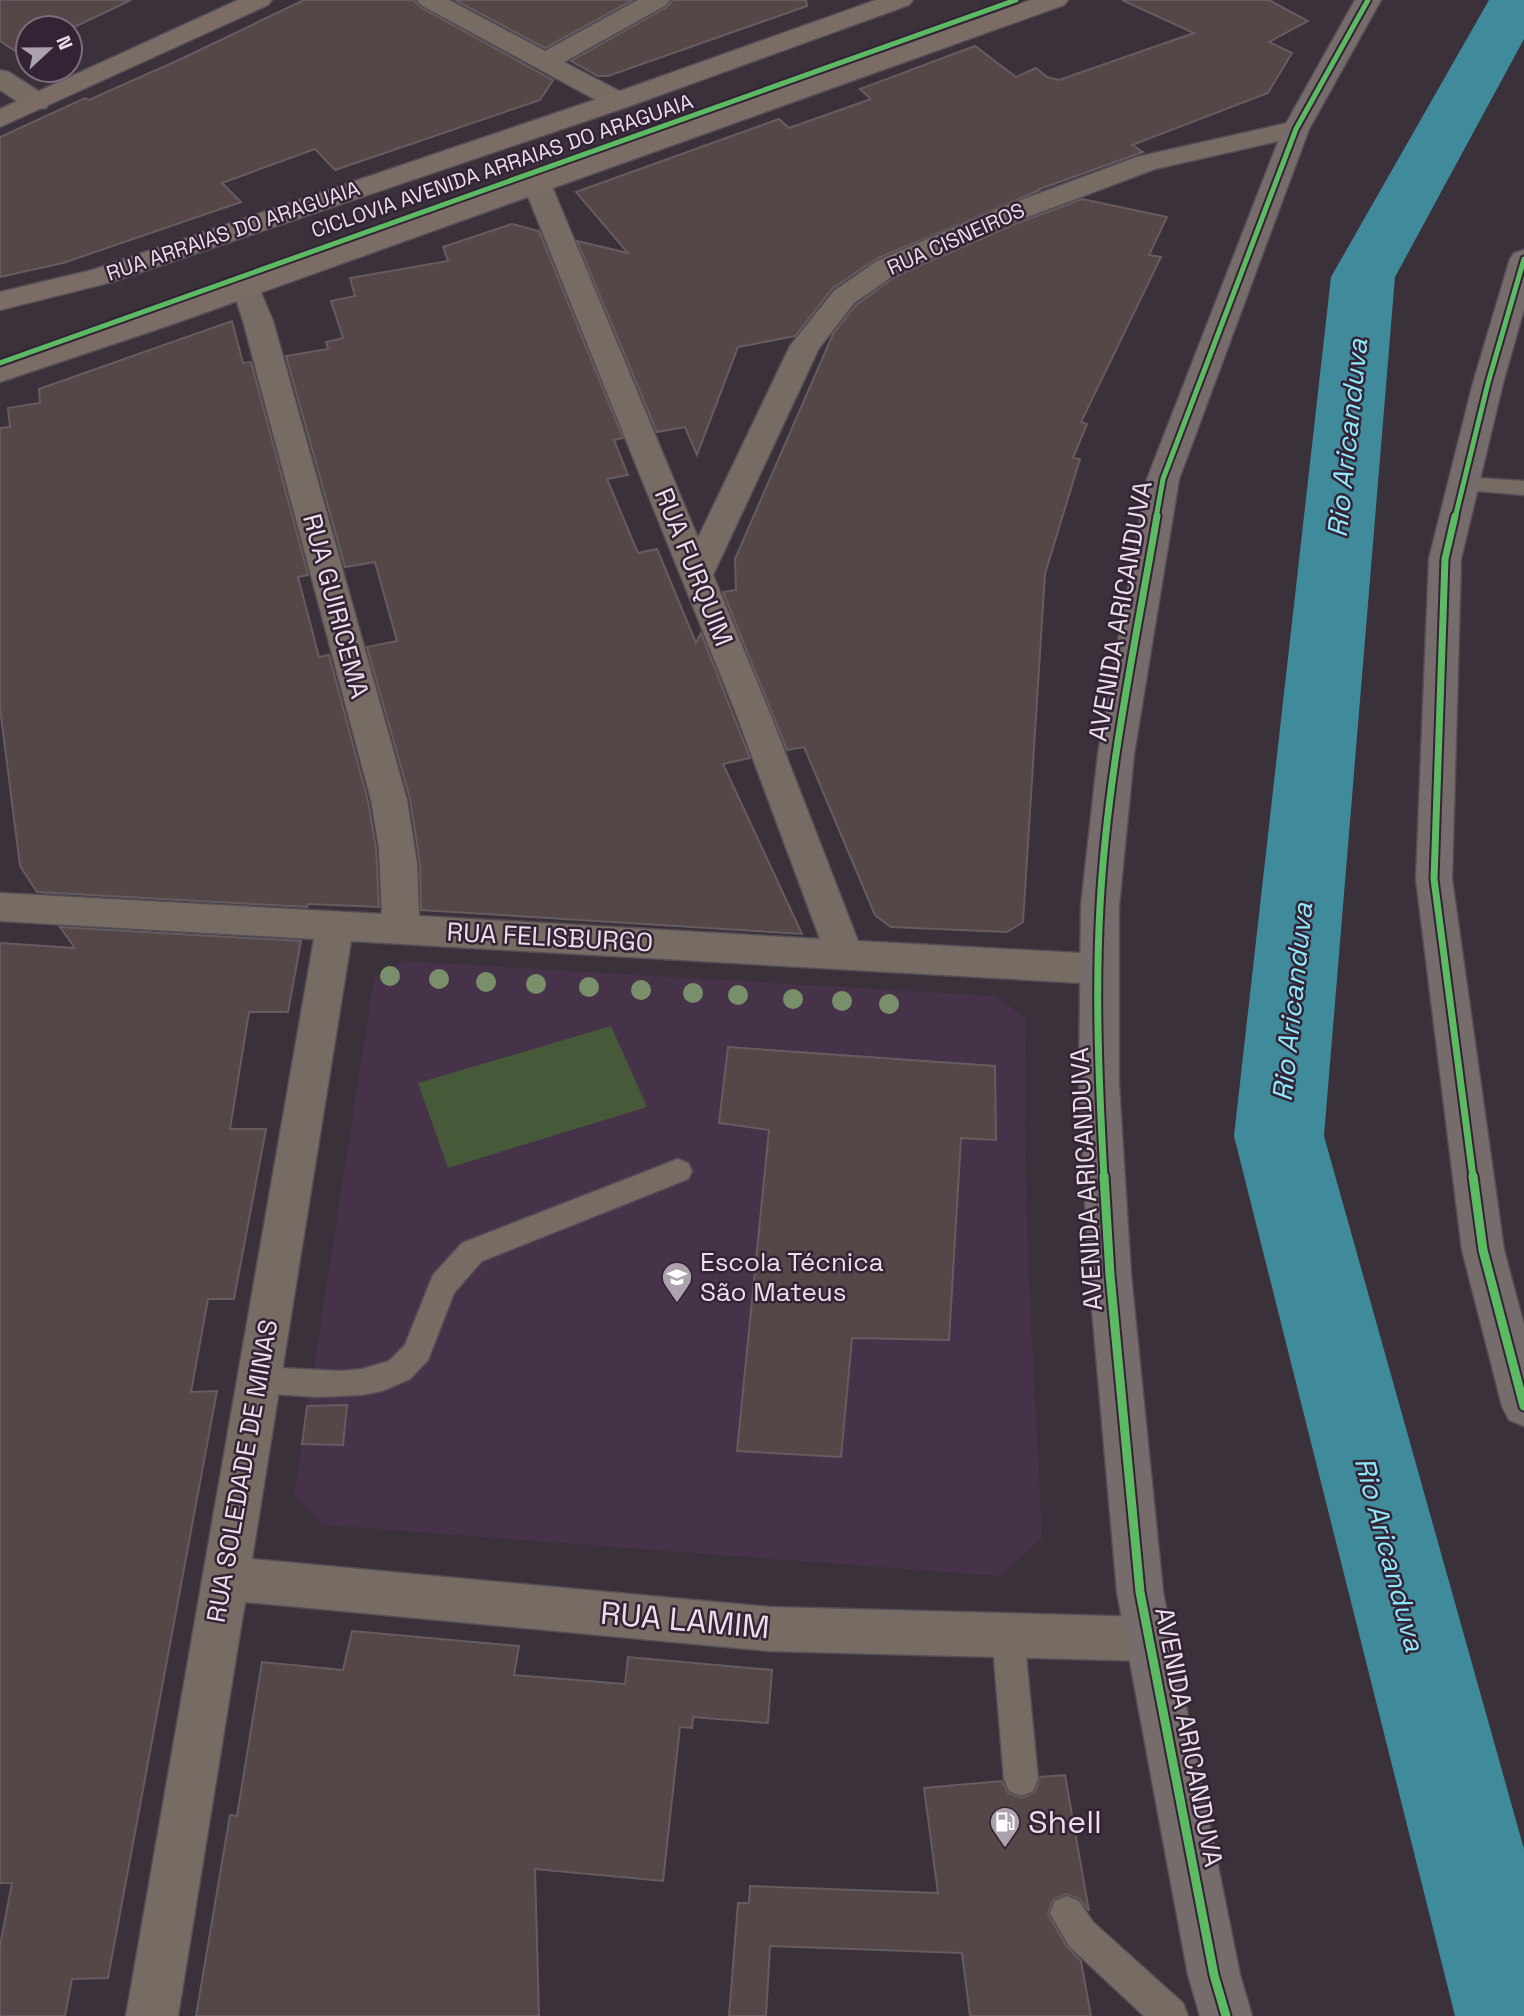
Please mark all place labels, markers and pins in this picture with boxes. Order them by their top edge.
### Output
place label: Escola Técnica São Mateus [700,1245,884,1309]
school or university icon: Escola Técnica São Mateus [660,1260,694,1304]
place label: Shell [1028,1802,1102,1842]
fuel station icon: Shell [988,1805,1022,1849]

